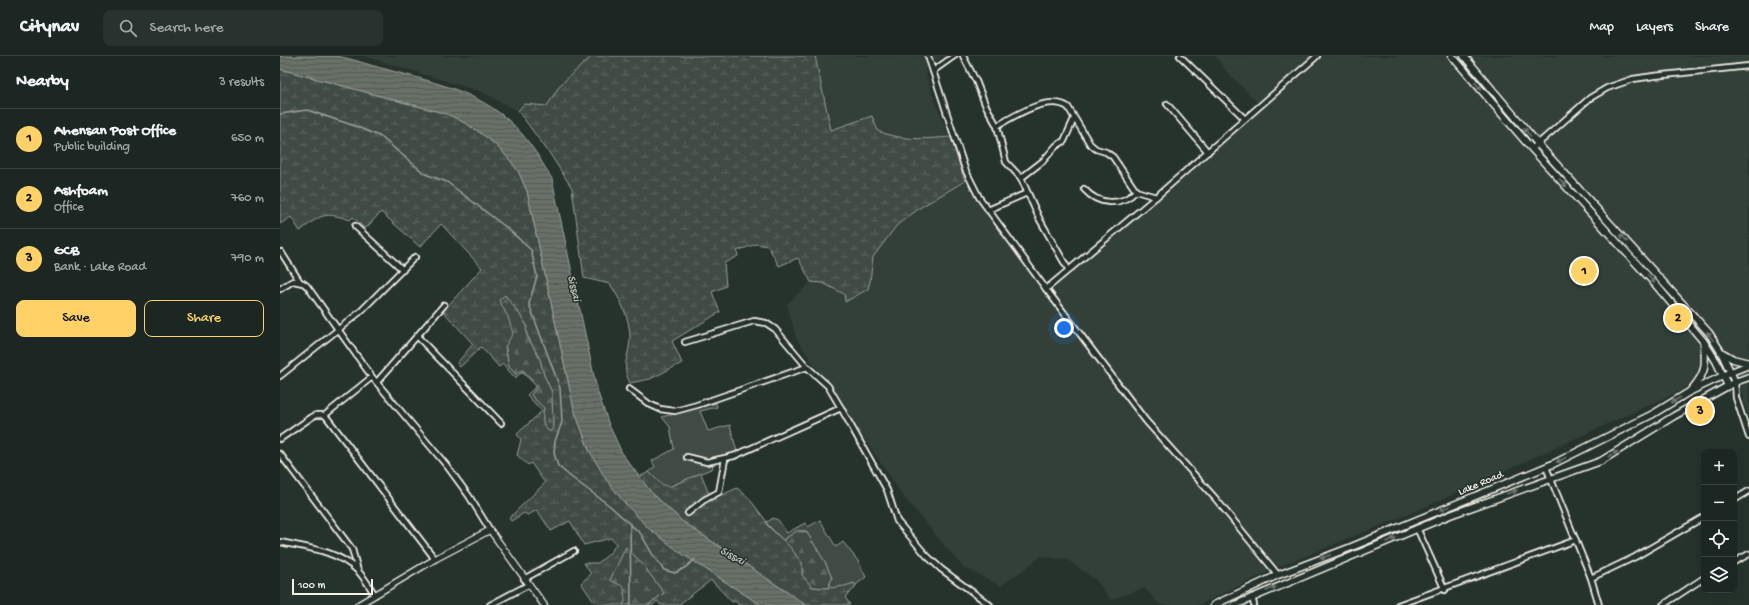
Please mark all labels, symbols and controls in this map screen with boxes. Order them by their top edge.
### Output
search box [103,10,383,46]
text: Citynav [20,16,79,39]
icon: search [117,17,139,39]
text: Search here [149,19,223,37]
text: Map [1590,19,1614,36]
text: Layers [1636,19,1673,36]
text: Share [1695,19,1729,36]
text: Nearby [16,72,69,92]
text: 3 results [219,75,264,90]
one-way arrow [1473,80,1482,91]
text: Ahensan Post Office [54,122,176,140]
one-way arrow [1523,126,1532,137]
text: 1 [26,131,32,146]
text: 650 m [231,131,264,146]
text: Public building [54,140,130,155]
one-way arrow [1559,178,1568,189]
text: Ashfoam [54,182,108,200]
text: 2 [26,191,32,206]
text: 760 m [231,191,264,206]
text: Office [54,200,84,215]
one-way arrow [1619,233,1629,243]
text: GCB [54,242,79,260]
text: 3 [26,251,32,266]
text: 790 m [231,251,264,266]
pin: 1 [1571,256,1597,286]
text: Bank · Lake Road [54,260,146,275]
water label: Sissai [563,274,583,304]
one-way arrow [1646,275,1655,284]
button: Save [16,300,136,337]
button: Share [144,300,264,337]
pin: 2 [1665,303,1691,333]
your location [1054,318,1074,338]
one-way arrow [1706,330,1714,341]
pin: 3 [1687,396,1713,426]
one-way arrow [1670,397,1682,404]
map controls [1701,449,1737,593]
button: + [1701,449,1737,485]
one-way arrow [1607,450,1619,457]
one-way arrow [1555,457,1567,463]
street label: Lake Road [1457,468,1506,499]
button: − [1701,485,1737,521]
one-way arrow [1506,489,1518,495]
one-way arrow [1439,505,1450,511]
button: locate [1701,521,1737,557]
one-way arrow [1386,537,1397,543]
water label: Sissai [717,544,748,570]
one-way arrow [1318,555,1330,561]
button: layers [1701,557,1737,593]
scale bar [292,577,373,596]
text: 100 m [298,580,325,592]
one-way arrow [1265,586,1276,592]

